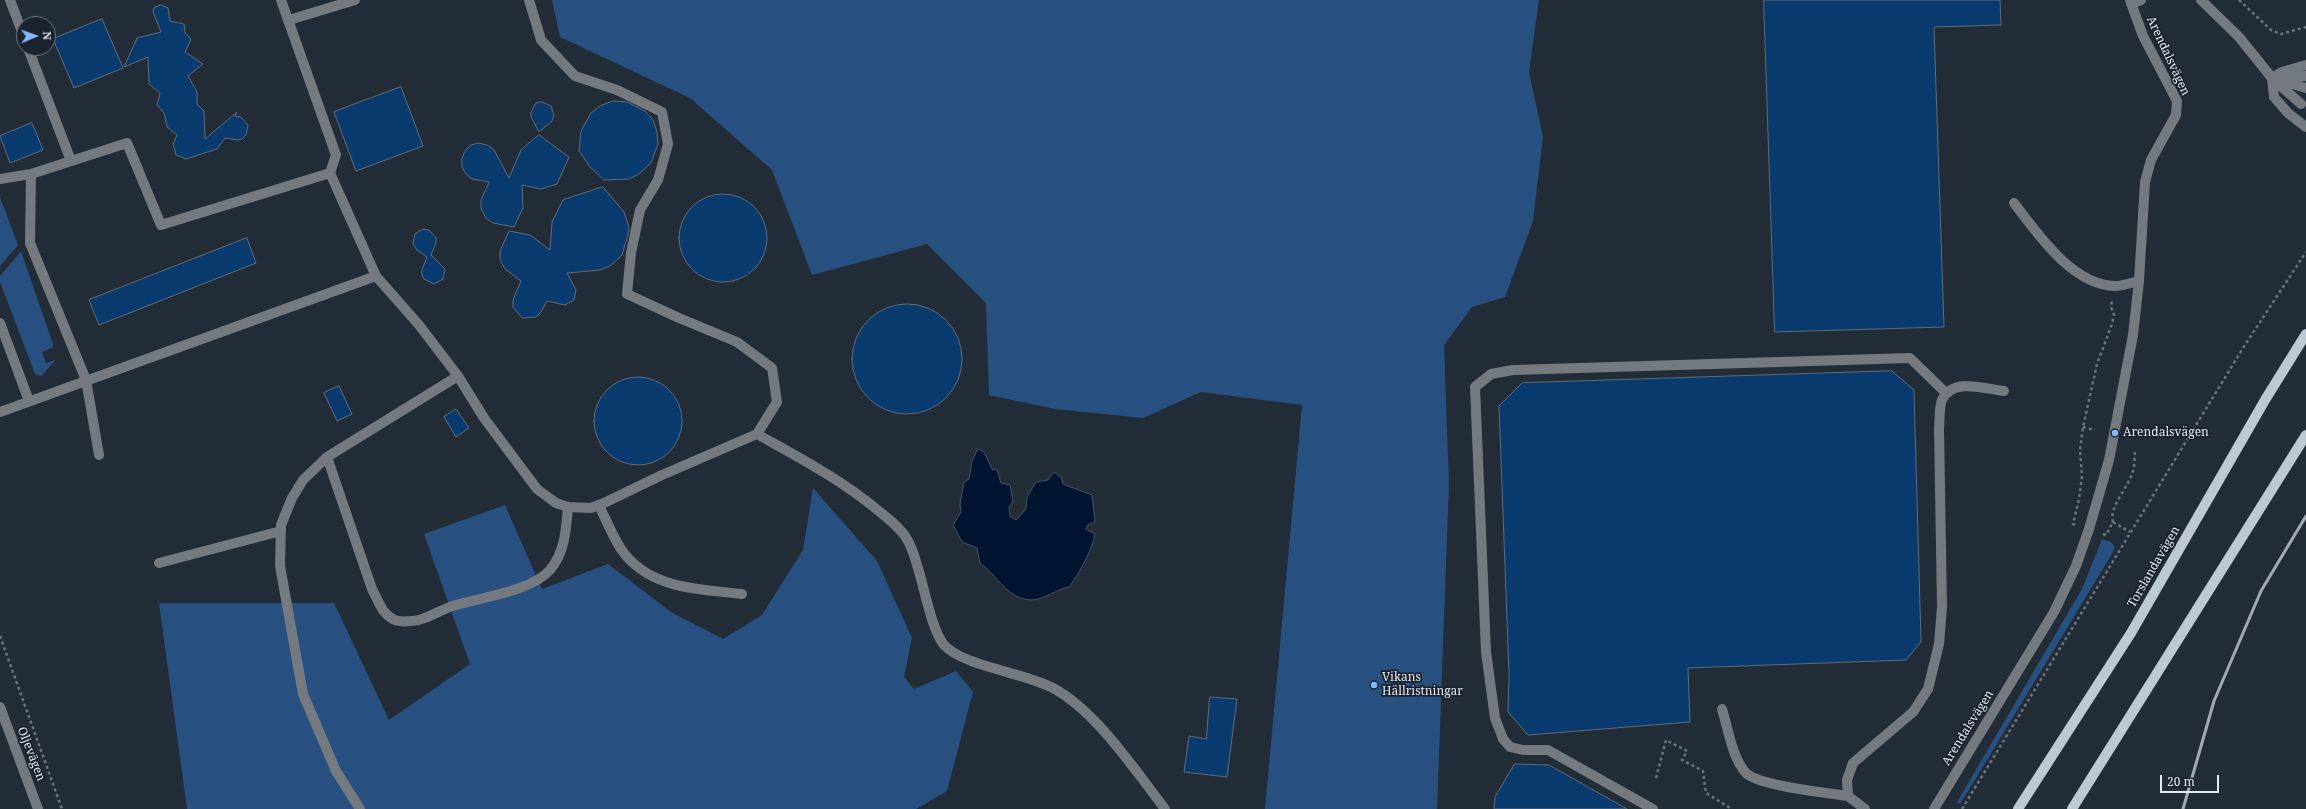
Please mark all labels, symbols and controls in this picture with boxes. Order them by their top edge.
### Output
street label: Arendalsvägen [2143,14,2193,98]
north arrow [16,16,56,56]
text: N [40,31,55,40]
place label: Arendalsvägen [2123,426,2209,440]
marker: Arendalsvägen [2110,428,2120,438]
street label: Torslandavägen [2125,524,2183,610]
place label: Vikans Hällristningar [1382,671,1463,699]
marker: Vikans Hällristningar [1369,680,1379,690]
street label: Arendalsvägen [1939,688,1997,768]
street label: Oljevägen [14,725,48,783]
scale bar [2162,767,2221,793]
text: 20 m [2167,773,2195,790]

